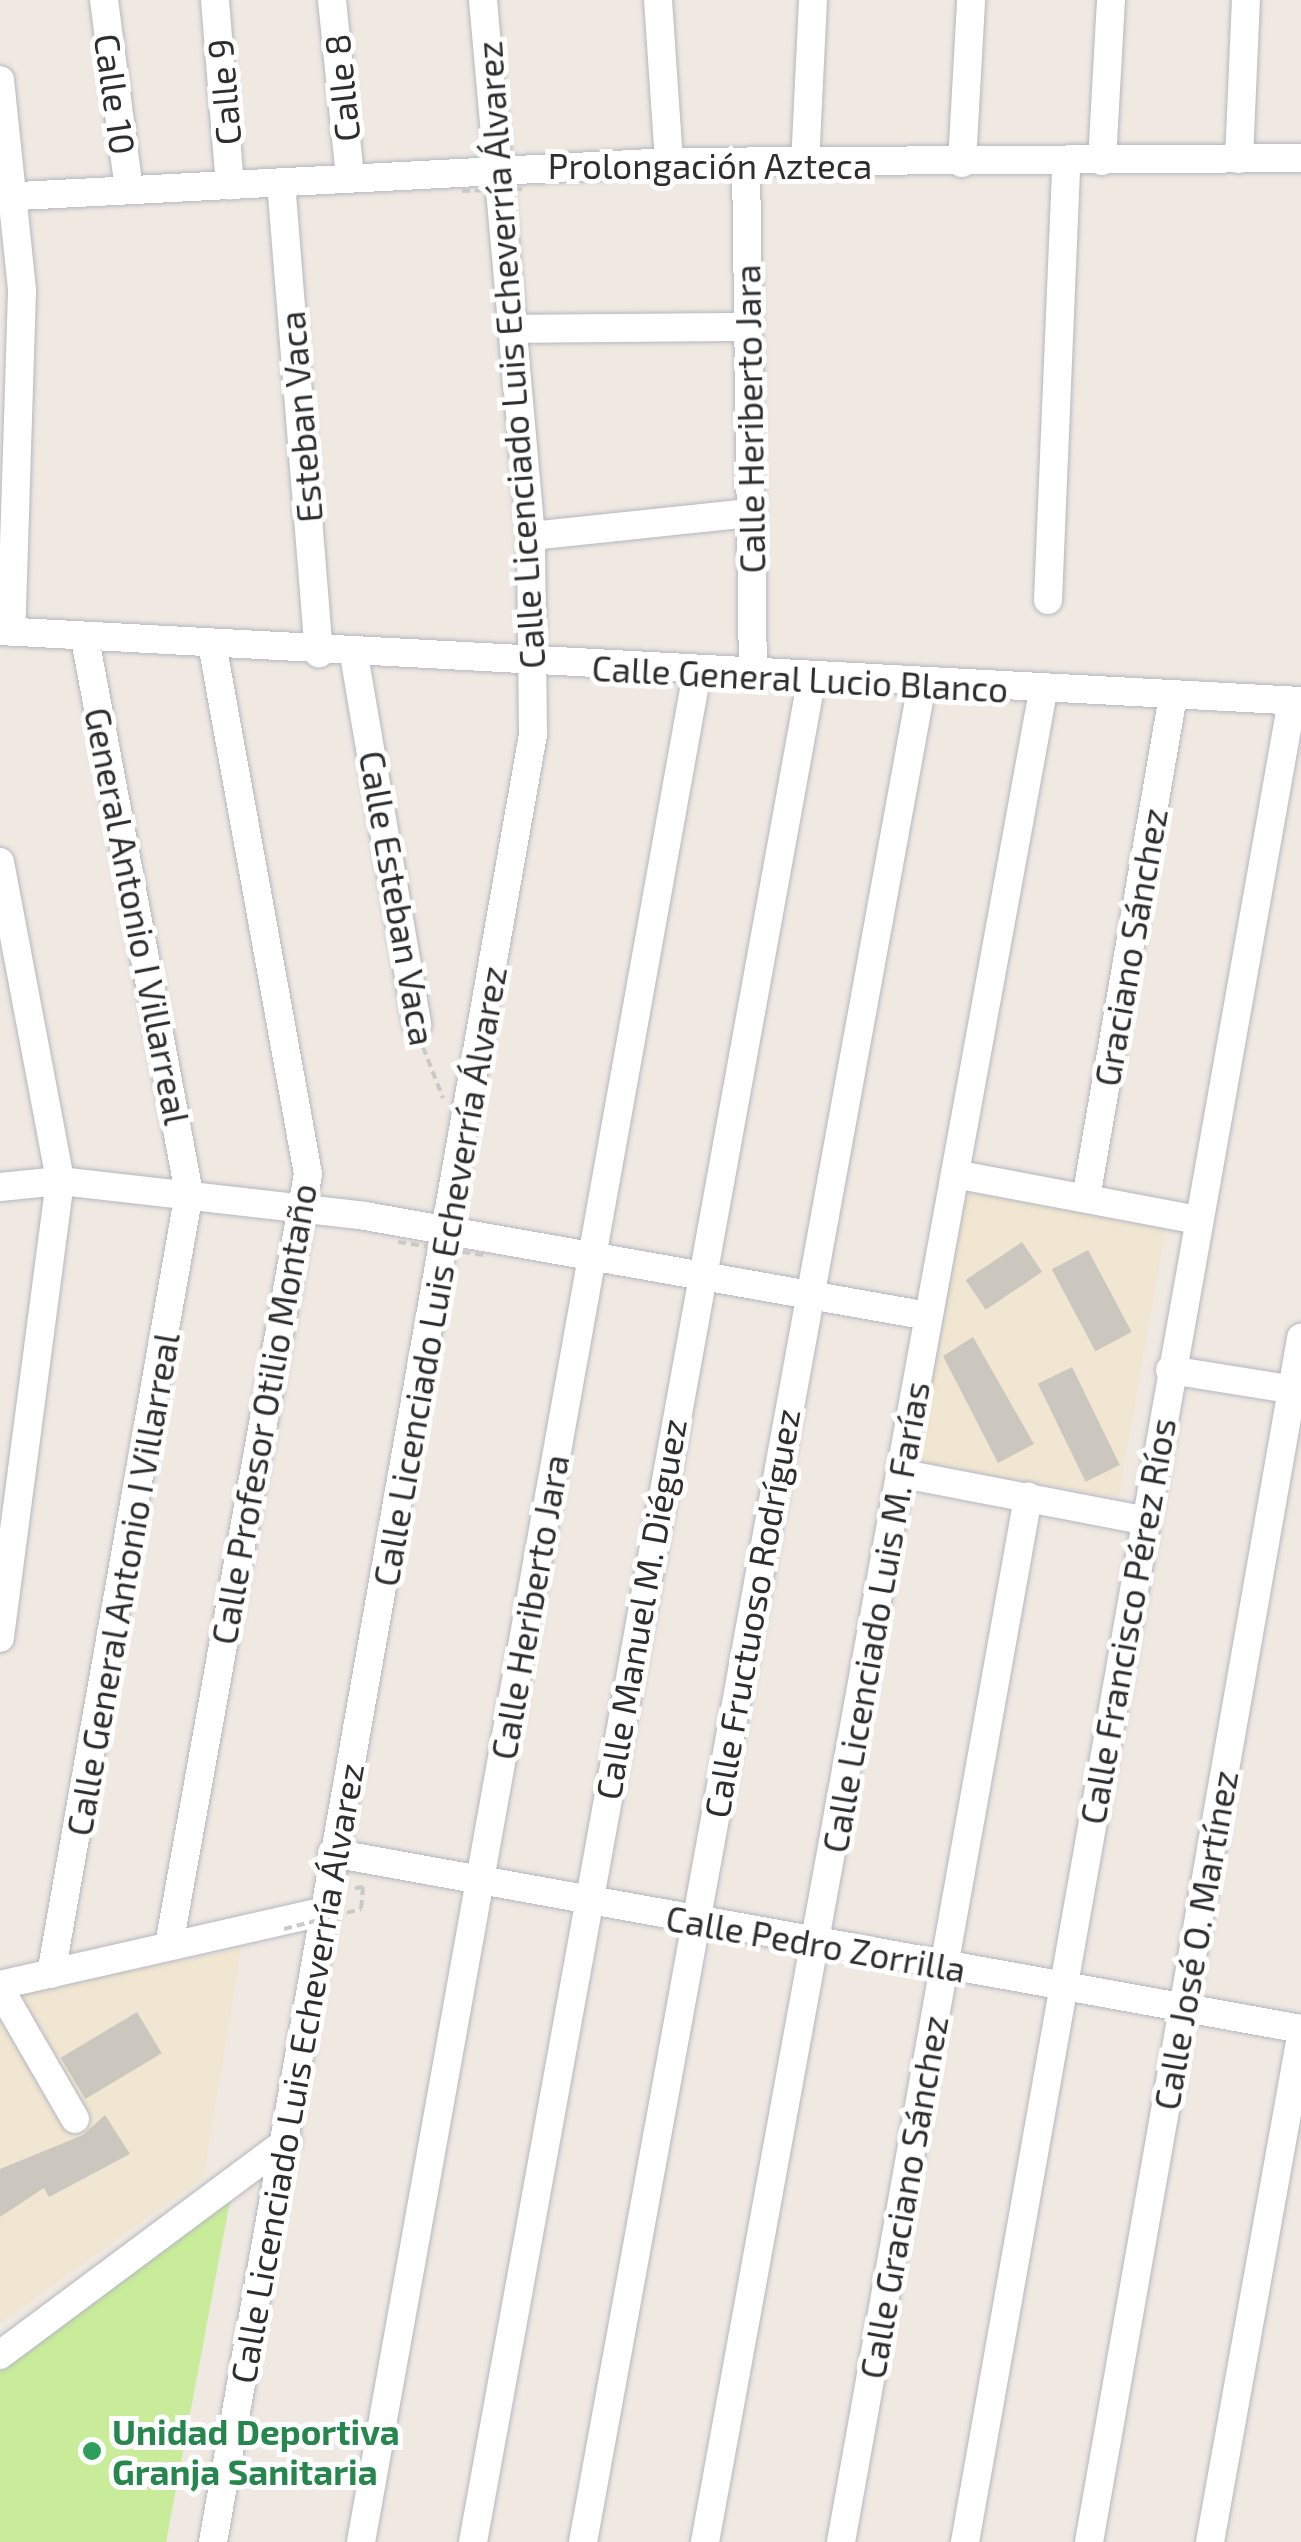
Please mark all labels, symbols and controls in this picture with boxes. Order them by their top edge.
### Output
street label: Calle 10 [87,31,145,157]
street label: Calle 8 [314,32,368,144]
street label: Calle 9 [197,37,249,147]
street label: Calle Licenciado Luis Echeverría Álvarez [467,39,553,671]
street label: Prolongación Azteca [547,144,873,186]
street label: Calle Heriberto Jara [725,264,773,574]
street label: Esteban Vaca [270,309,330,525]
street label: Calle General Lucio Blanco [590,646,1010,710]
street label: General Antonio I Villarreal [77,703,199,1129]
street label: Calle Esteban Vaca [351,747,445,1049]
street label: Graciano Sánchez [1085,805,1175,1089]
street label: Calle Licenciado Luis Echeverría Álvarez [364,962,514,1590]
street label: Calle Profesor Otilio Montaño [202,1180,324,1648]
street label: Calle General Antonio I Villarreal [57,1328,187,1840]
street label: Calle Licenciado Luis M. Farías [813,1378,937,1856]
street label: Calle Fructuoso Rodríguez [694,1405,808,1821]
street label: Calle Manuel M. Diéguez [586,1415,694,1803]
street label: Calle Francisco Pérez Ríos [1071,1415,1183,1827]
street label: Calle Heriberto Jara [481,1451,577,1763]
street label: Calle Licenciado Luis Echeverría Álvarez [221,1759,371,2387]
street label: Calle José O. Martínez [1144,1767,1246,2113]
street label: Calle Pedro Zorrilla [663,1896,969,1990]
street label: Calle Graciano Sánchez [850,2012,956,2382]
place label: Unidad Deportiva Granja Sanitaria [112,2410,400,2492]
marker: Unidad Deportiva Granja Sanitaria [81,2440,103,2462]

